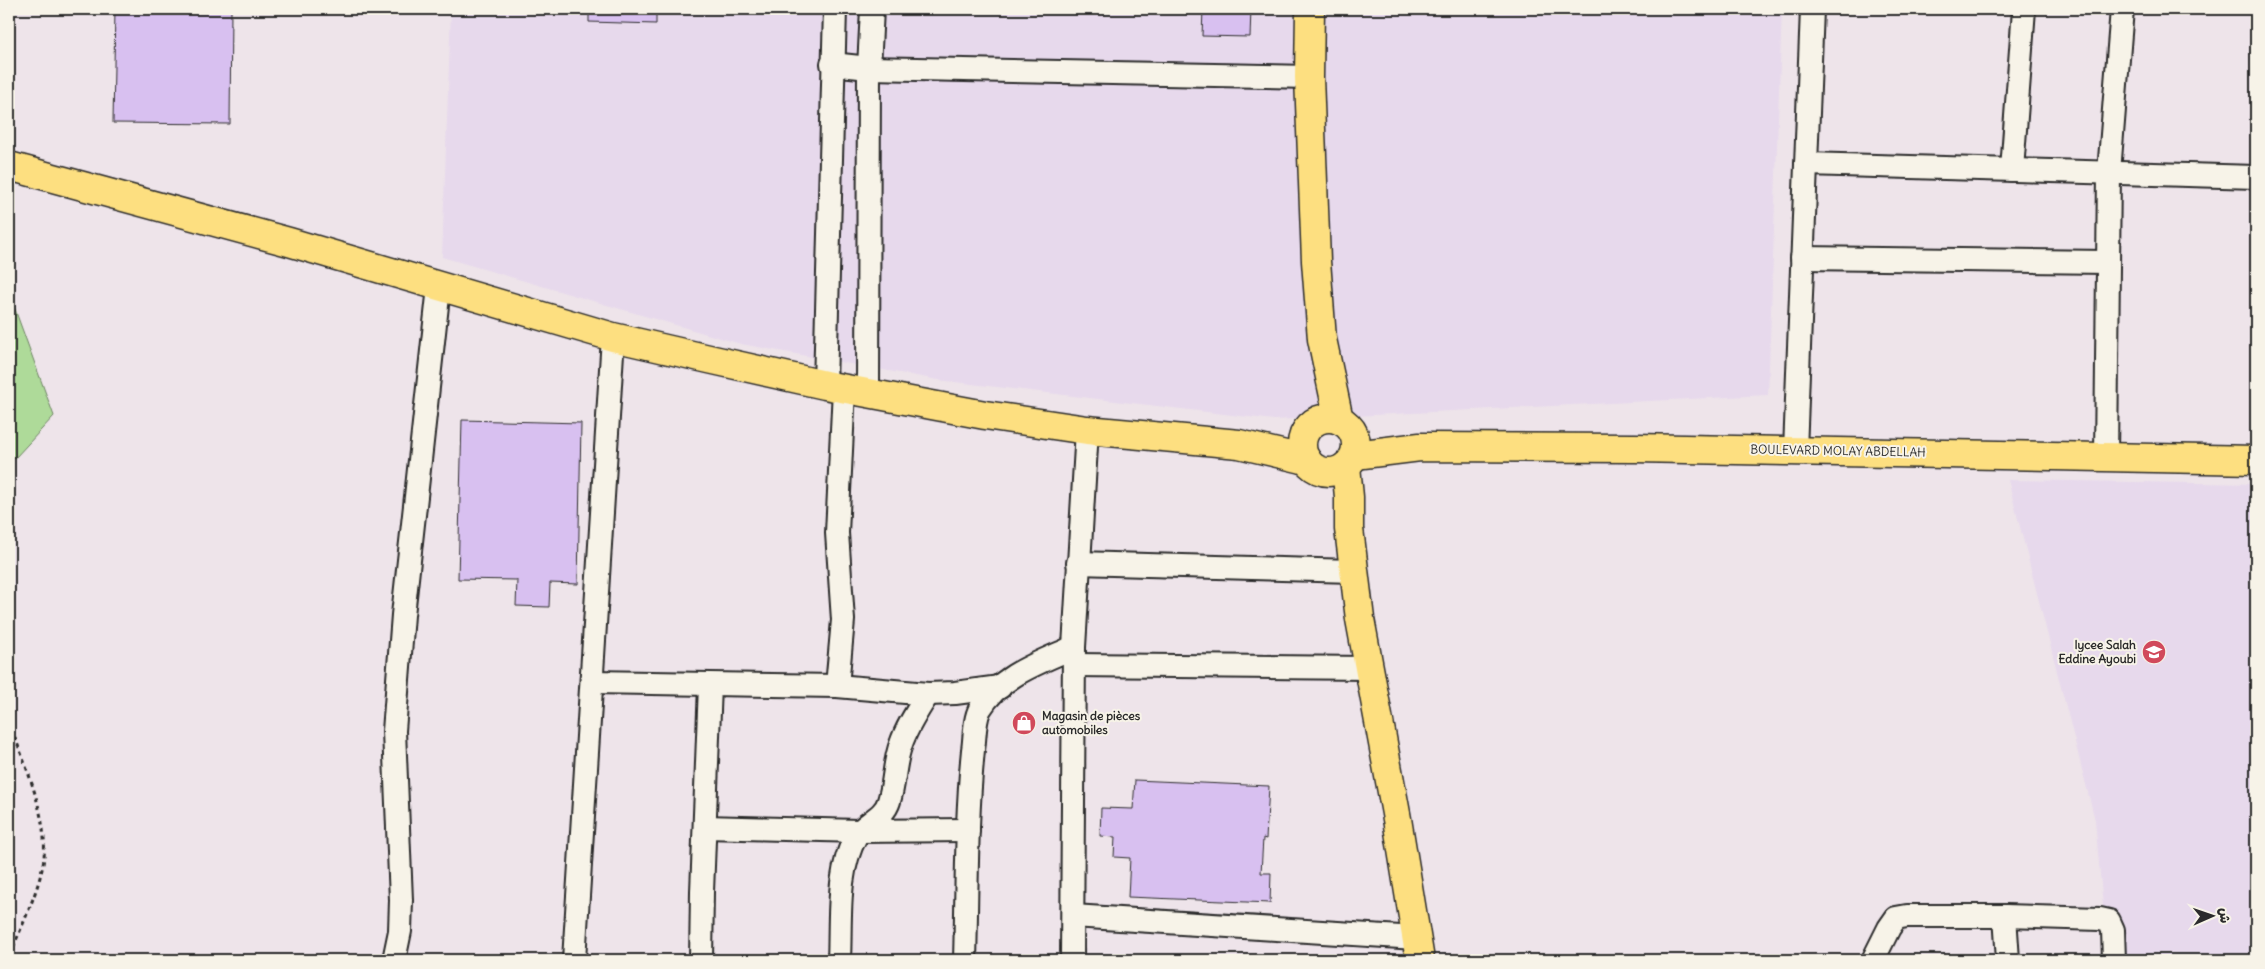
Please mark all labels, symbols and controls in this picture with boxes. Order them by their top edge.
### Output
street label: BOULEVARD MOLAY ABDELLAH [1750,441,1926,460]
place label: lycee Salah Eddine Ayoubi [2058,637,2136,667]
school or university icon: lycee Salah Eddine Ayoubi [2141,639,2167,665]
place label: Magasin de pièces automobiles [1042,708,1141,737]
shop icon: Magasin de pièces automobiles [1011,710,1037,736]
north arrow [2188,892,2238,942]
text: ش [2216,908,2234,924]

